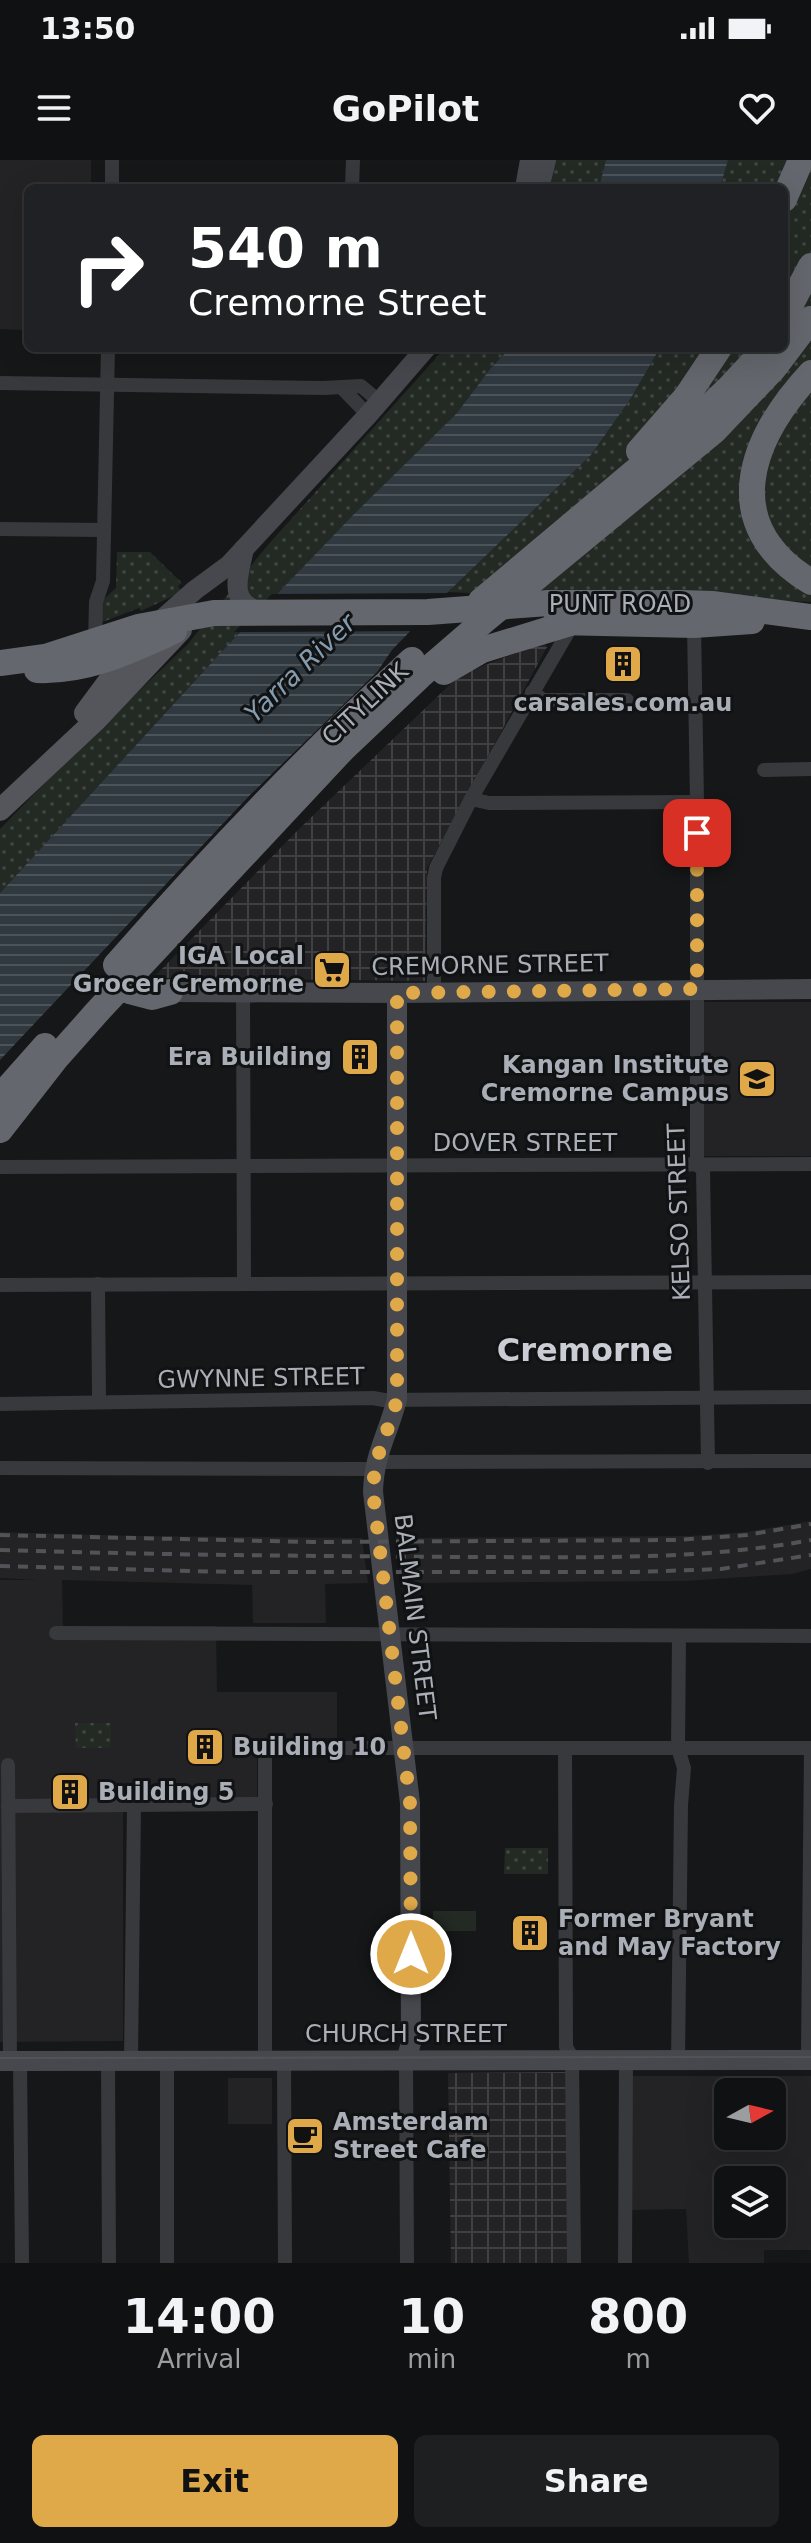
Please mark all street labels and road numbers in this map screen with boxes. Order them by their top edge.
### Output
street label: PUNT ROAD [549,590,691,618]
street label: CITYLINK [316,656,415,751]
street label: CREMORNE STREET [371,949,609,981]
street label: KELSO STREET [662,1122,696,1301]
street label: DOVER STREET [433,1129,618,1157]
street label: GWYNNE STREET [157,1362,365,1394]
street label: BALMAIN STREET [388,1512,442,1722]
street label: CHURCH STREET [305,2020,507,2048]

